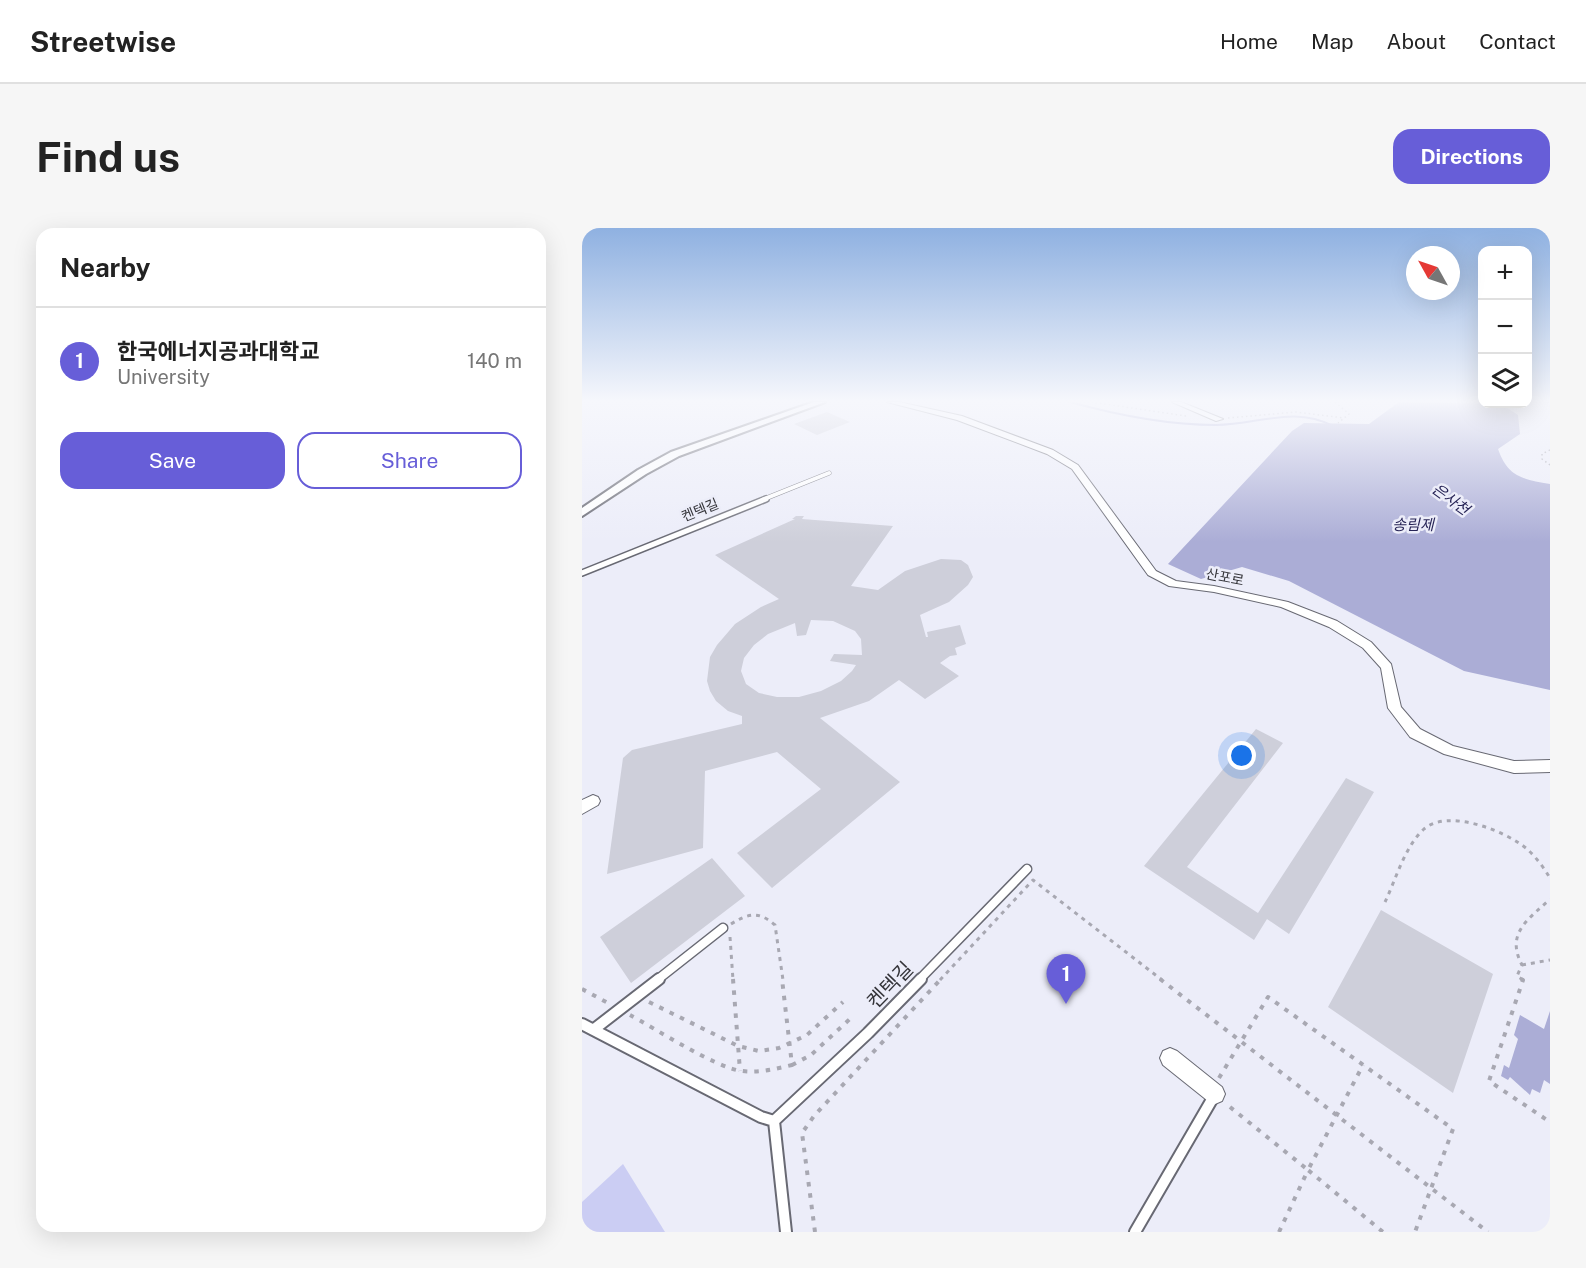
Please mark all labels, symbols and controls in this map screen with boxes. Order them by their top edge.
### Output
text: Streetwise [30,25,176,58]
text: Home [1220,29,1278,54]
text: Map [1311,29,1354,54]
text: About [1387,29,1446,54]
text: Contact [1479,29,1556,54]
button: Directions [1393,129,1550,184]
text: Find us [36,132,180,181]
north arrow [1406,246,1460,300]
map controls [1478,246,1532,408]
button: + [1478,246,1532,300]
text: Nearby [60,252,150,283]
button: − [1478,300,1532,354]
text: 한국에너지공과대학교 [117,338,319,364]
text: 1 [75,349,84,373]
text: 140 m [467,349,522,373]
button: layers [1478,354,1532,408]
text: University [117,365,210,389]
button: Save [60,432,285,489]
button: Share [297,432,522,489]
water label: 은사천 [1429,480,1475,519]
street label: 켄텍길 [679,495,721,525]
water label: 송림제 [1392,516,1436,533]
street label: 산포로 [1205,565,1246,589]
your location [1227,741,1256,770]
pin: 1 [1046,954,1086,1004]
street label: 켄텍길 [862,957,918,1013]

